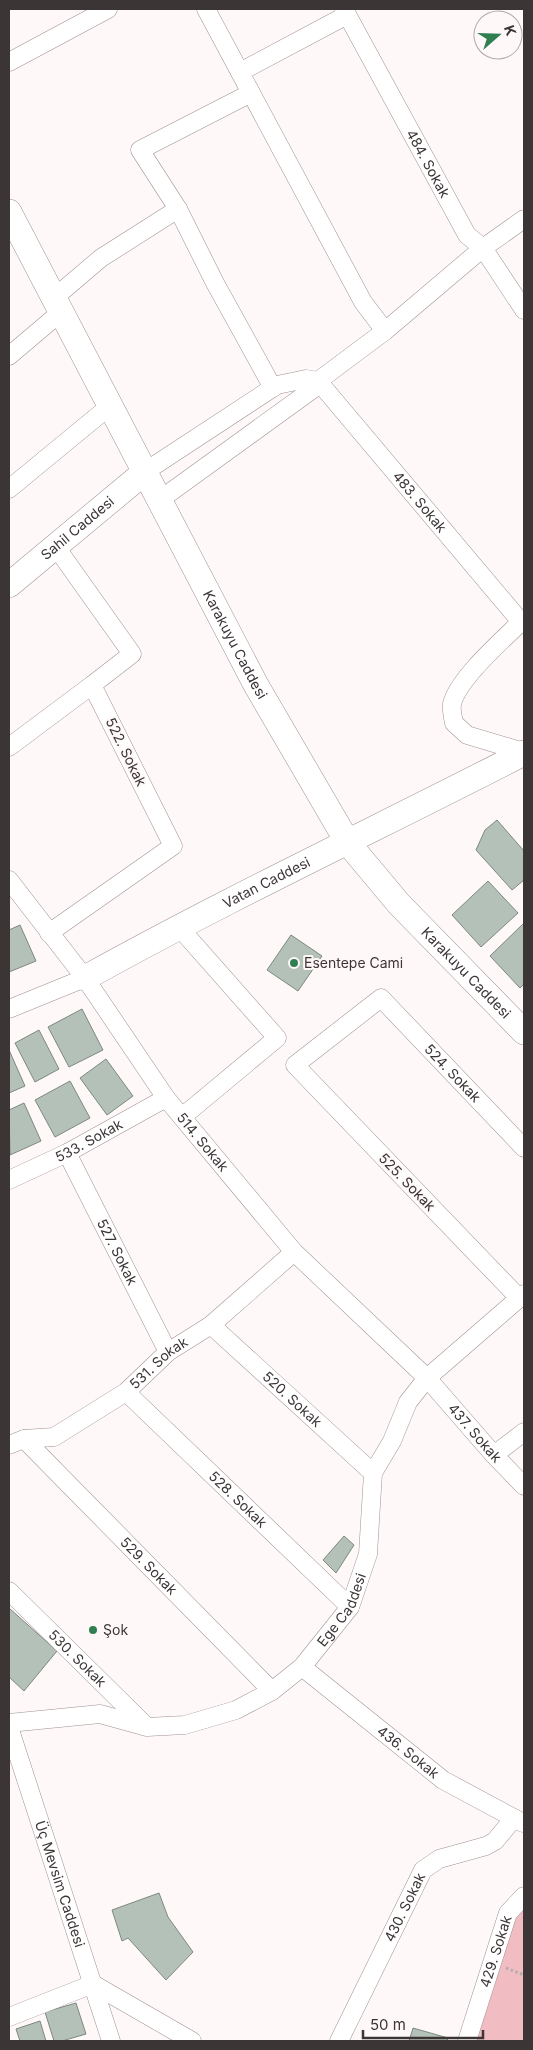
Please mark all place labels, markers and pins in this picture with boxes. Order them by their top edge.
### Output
place label: Esentepe Cami [304,954,403,971]
marker: Esentepe Cami [288,957,300,969]
place label: Şok [103,1621,128,1638]
marker: Şok [87,1624,99,1636]

